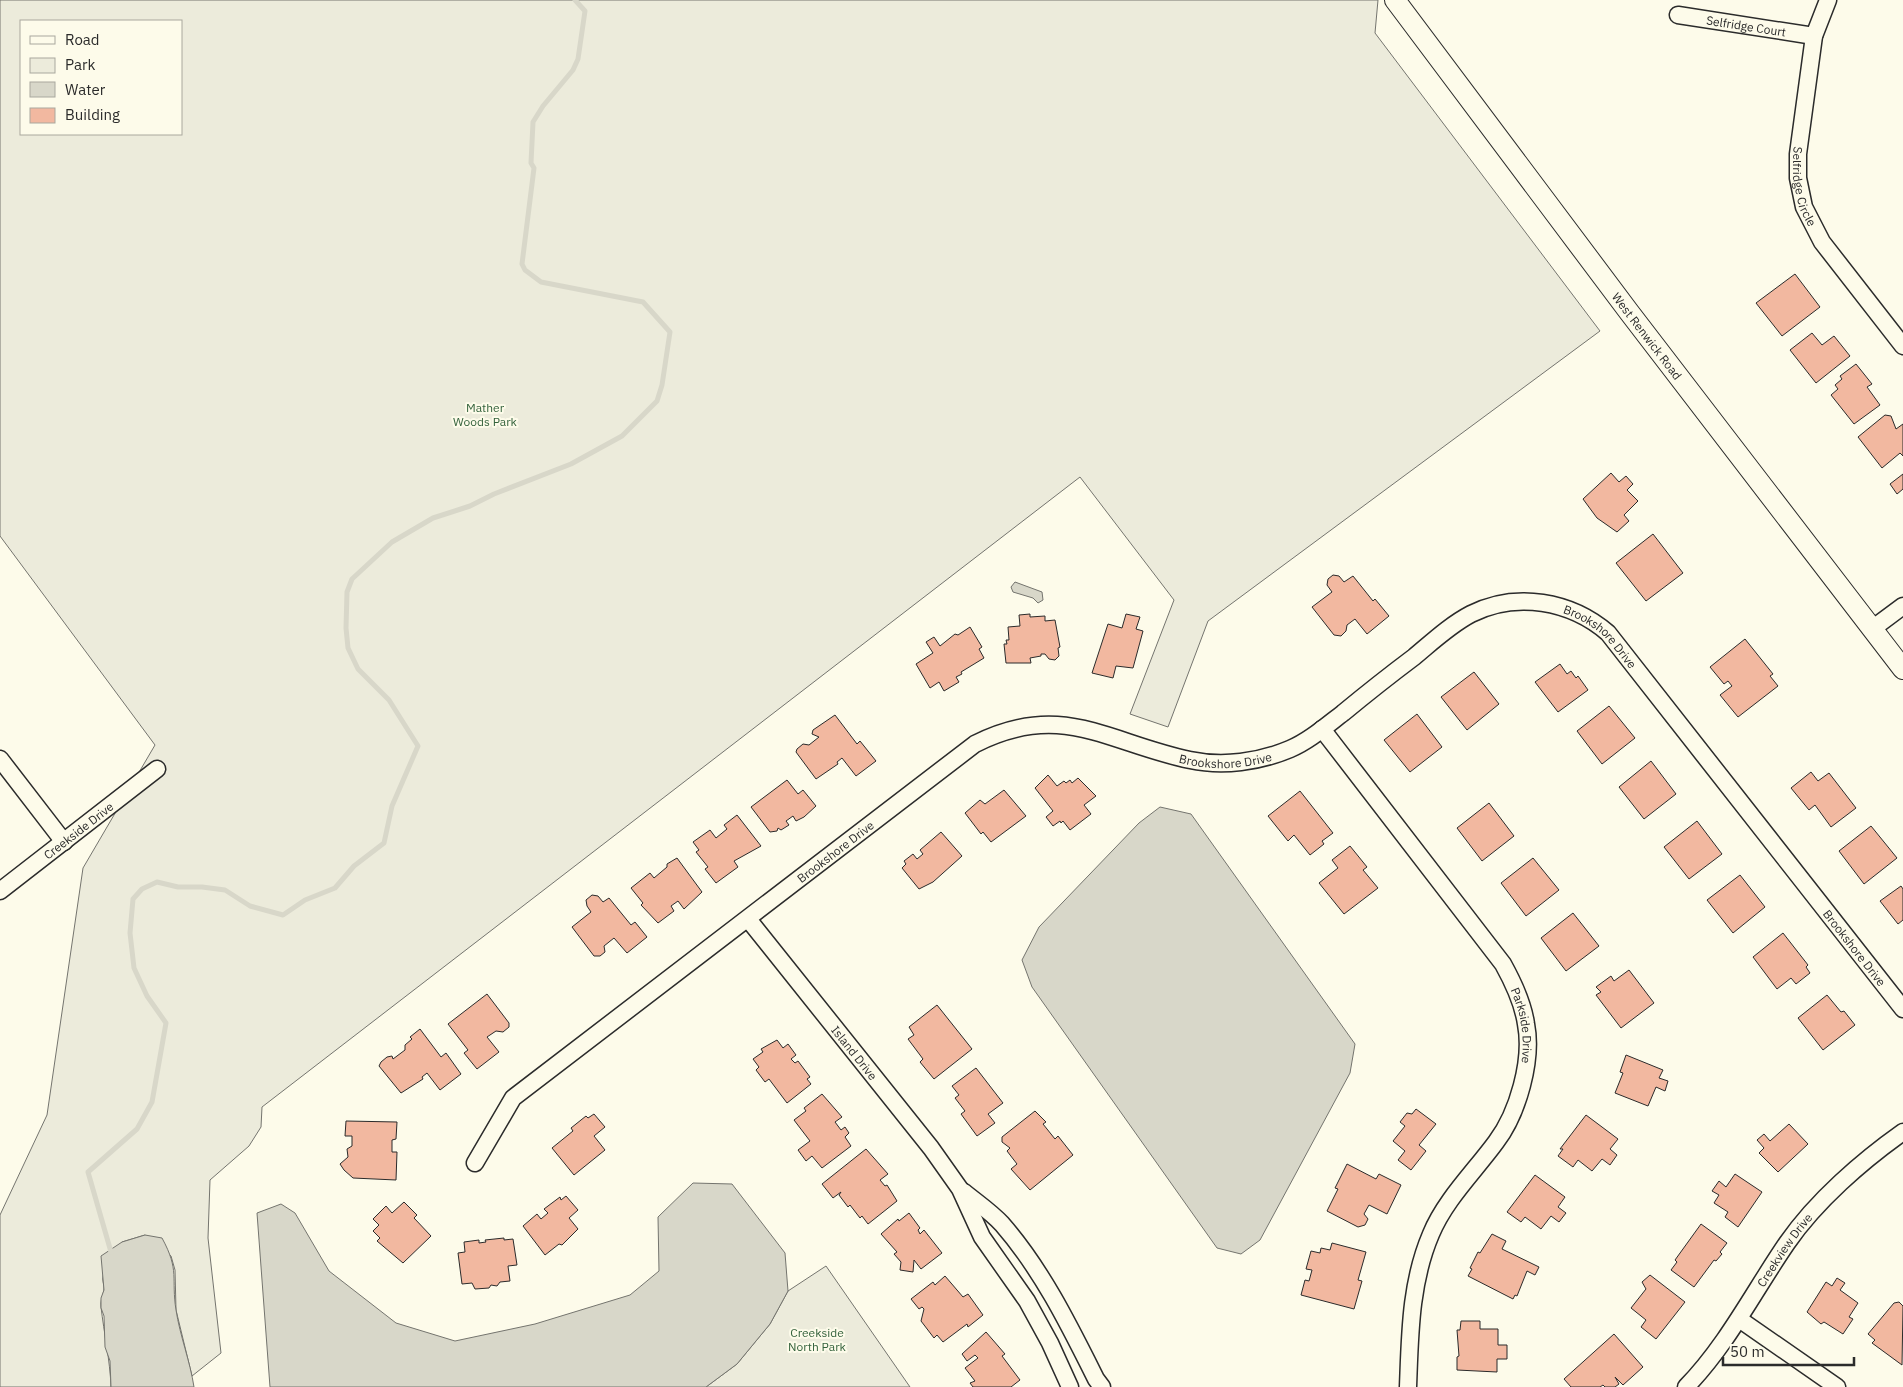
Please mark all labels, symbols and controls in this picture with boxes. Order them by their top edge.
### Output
street label: Selfridge Court [1705,12,1787,39]
legend [20,20,182,135]
text: Road [65,30,100,49]
text: Park [65,55,95,74]
text: Water [65,80,106,99]
text: Building [65,105,120,124]
street label: Selfridge Circle [1790,146,1820,229]
street label: West Renwick Road [1609,289,1685,382]
park label: Mather Woods Park [453,400,518,429]
street label: Brookshore Drive [1562,601,1640,671]
street label: Brookshore Drive [1178,748,1274,771]
street label: Creekside Drive [40,798,116,862]
street label: Brookshore Drive [794,817,877,885]
street label: Brookshore Drive [1820,906,1890,989]
street label: Parkside Drive [1508,985,1535,1065]
street label: Island Drive [829,1023,881,1083]
street label: Creekview Drive [1753,1209,1815,1289]
park label: Creekside North Park [788,1325,847,1354]
scale bar [1723,1334,1854,1366]
text: 50 m [1730,1342,1765,1361]

